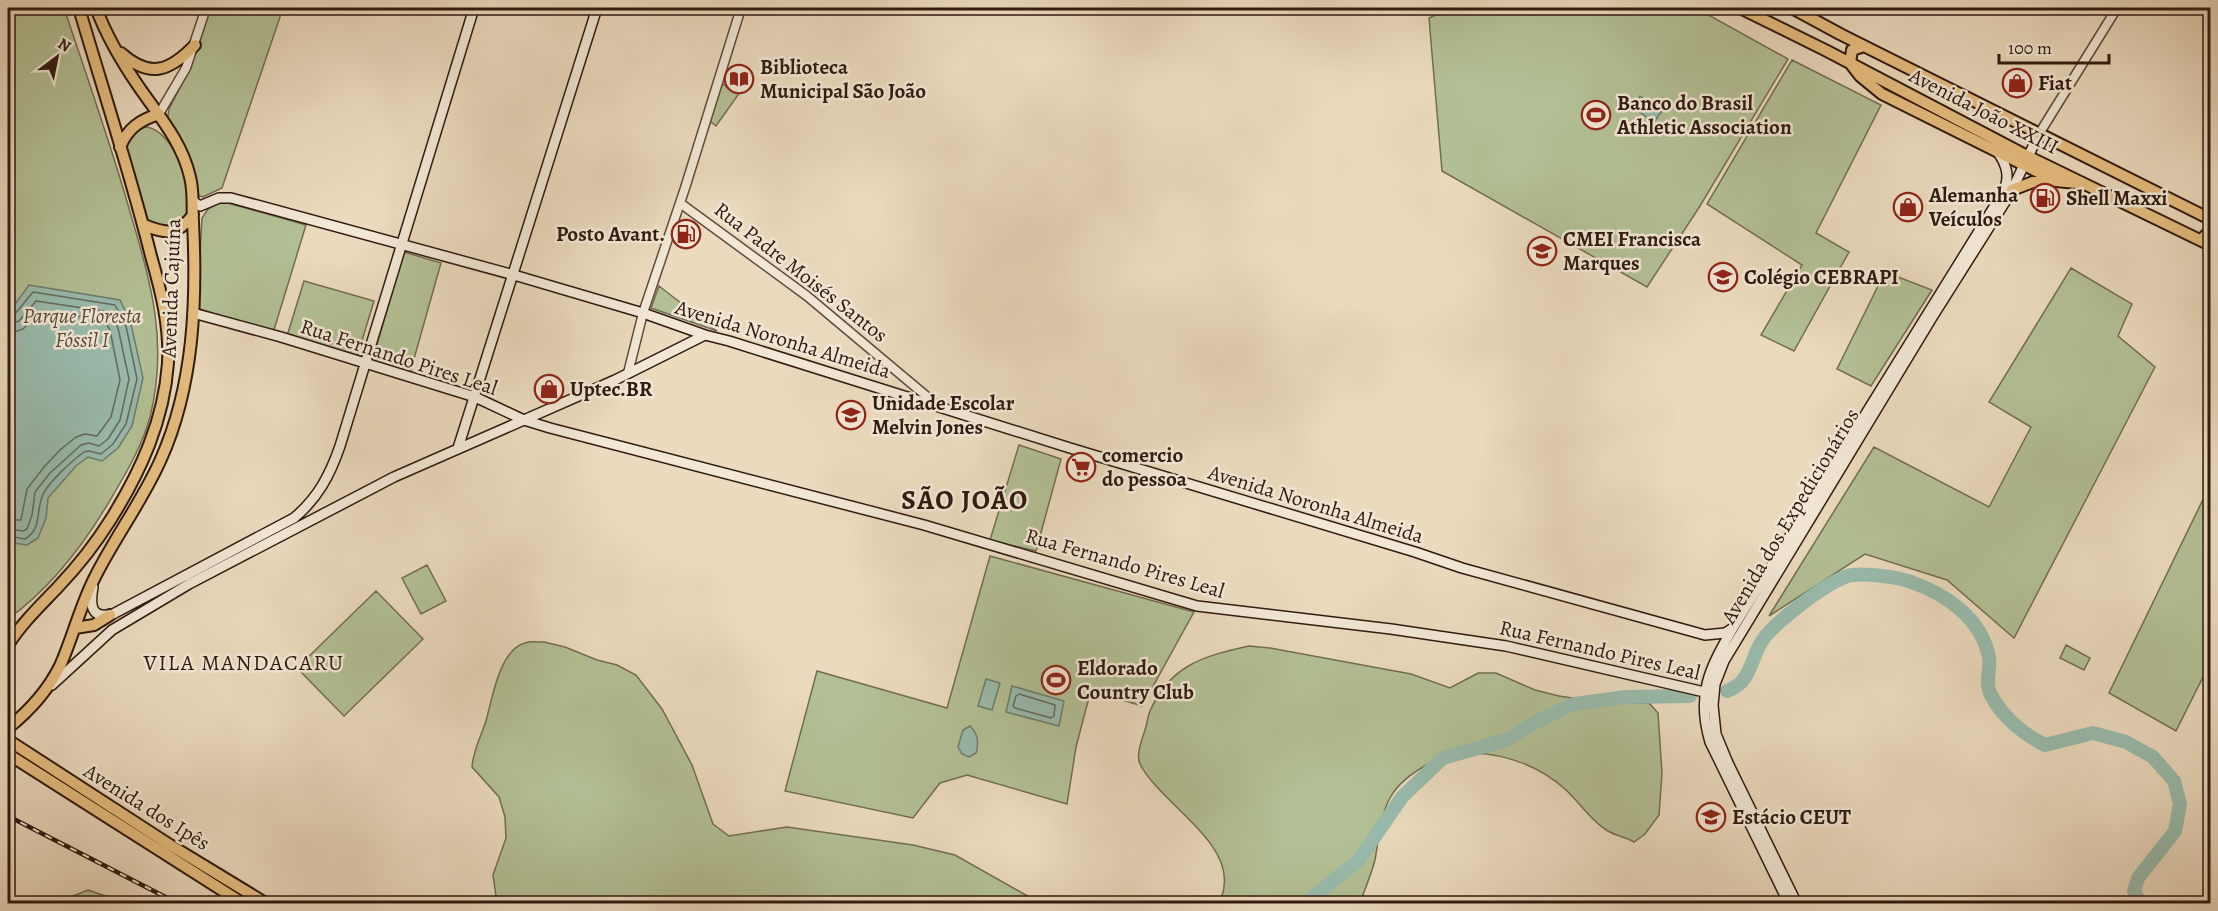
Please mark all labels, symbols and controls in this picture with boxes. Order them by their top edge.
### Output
north arrow [27,27,87,87]
scale bar [1999,27,2108,65]
text: N [54,33,75,58]
text: 100 m [2008,36,2052,60]
place label: Biblioteca Municipal São João [760,53,926,105]
street label: Avenida João XXIII [1904,61,2063,161]
library icon: Biblioteca Municipal São João [723,63,755,95]
shop icon: Fiat [2001,67,2033,99]
place label: Fiat [2038,69,2072,97]
place label: Banco do Brasil Athletic Association [1616,89,1792,141]
sports icon: Banco do Brasil Athletic Association [1580,99,1612,131]
place label: Alemanha Veículos [1928,181,2019,233]
fuel station icon: Shell Maxxi [2029,182,2061,214]
place label: Shell Maxxi [2066,184,2167,212]
shop icon: Alemanha Veículos [1892,191,1924,223]
street label: Rua Padre Moisés Santos [708,195,894,349]
street label: Avenida Cajuína [155,218,187,359]
fuel station icon: Posto Avant. [670,218,702,250]
place label: Posto Avant. [556,220,665,248]
place label: CMEI Francisca Marques [1563,225,1702,277]
school or university icon: CMEI Francisca Marques [1526,235,1558,267]
school or university icon: Colégio CEBRAPI [1707,261,1739,293]
place label: Colégio CEBRAPI [1744,263,1899,291]
street label: Avenida Noronha Almeida [671,293,894,385]
park label: Parque Floresta Fóssil I [23,302,142,354]
street label: Rua Fernando Pires Leal [297,312,501,402]
shop icon: Uptec.BR [533,373,565,405]
place label: Uptec.BR [570,375,653,403]
place label: Unidade Escolar Melvin Jones [872,389,1015,441]
school or university icon: Unidade Escolar Melvin Jones [835,399,867,431]
street label: Avenida dos Expedicionários [1714,403,1866,630]
place label: comercio do pessoa [1102,441,1188,493]
supermarket icon: comercio do pessoa [1065,451,1097,483]
street label: Avenida Noronha Almeida [1204,458,1427,550]
district label: SÃO JOÃO [901,482,1029,518]
street label: Rua Fernando Pires Leal [1022,521,1228,605]
street label: Rua Fernando Pires Leal [1497,613,1703,687]
district label: VILA MANDACARU [142,648,345,678]
place label: Eldorado Country Club [1077,654,1194,706]
sports icon: Eldorado Country Club [1040,664,1072,696]
street label: Avenida dos Ipês [78,757,215,857]
school or university icon: Estácio CEUT [1695,801,1727,833]
place label: Estácio CEUT [1732,803,1851,831]

